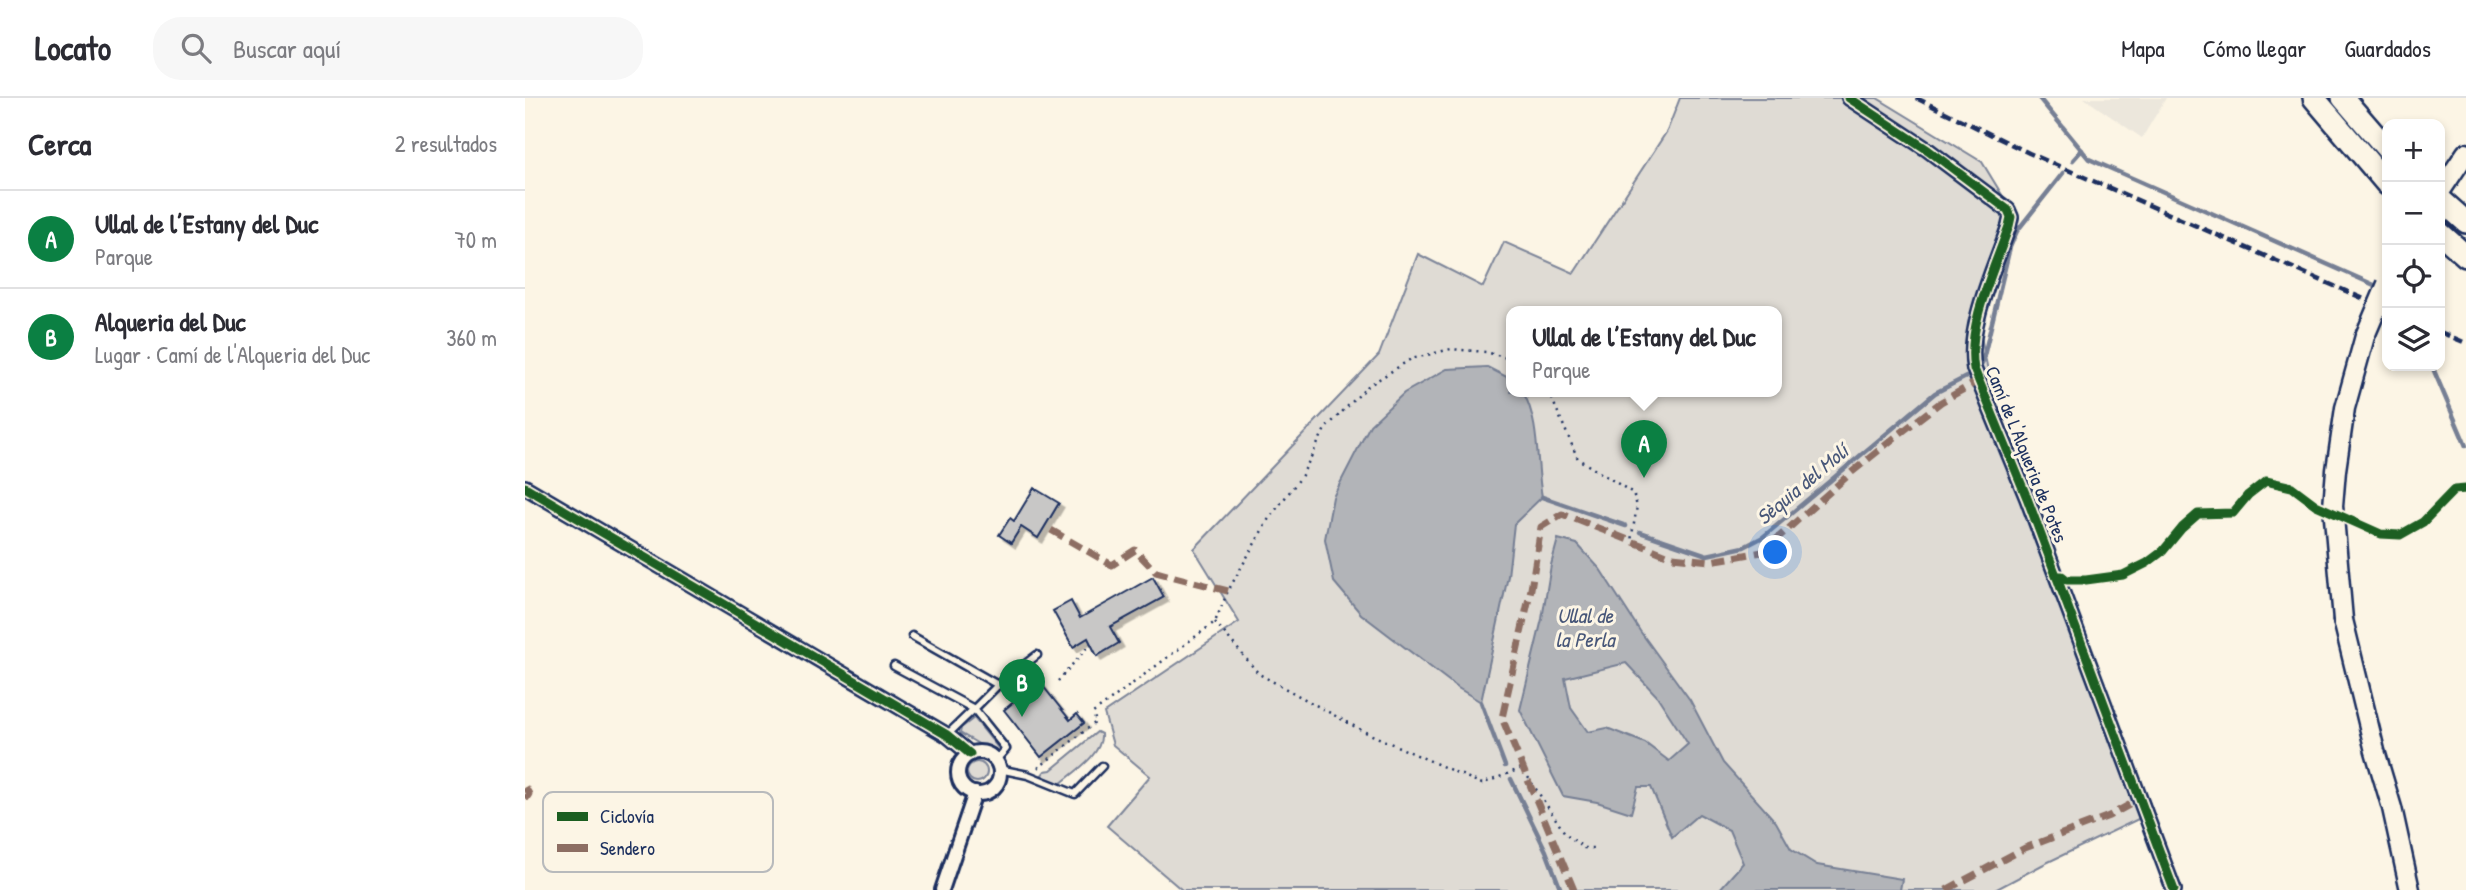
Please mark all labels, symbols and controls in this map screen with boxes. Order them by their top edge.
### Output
search box [153,17,643,80]
text: Locato [35,26,111,70]
icon: search [177,29,215,67]
text: Buscar aquí [233,31,341,66]
text: Mapa [2121,32,2165,64]
text: Cómo llegar [2203,32,2306,64]
text: Guardados [2344,32,2431,64]
map controls [2382,119,2445,371]
button: + [2382,119,2445,182]
text: Cerca [28,124,91,164]
text: 2 resultados [395,128,497,159]
button: − [2382,182,2445,245]
text: Ullal de l’Estany del Duc [95,206,318,241]
text: A [45,224,57,255]
text: 70 m [454,224,497,255]
text: Parque [95,241,153,272]
button: locate [2382,245,2445,308]
text: Alqueria del Duc [95,304,246,339]
popup [1506,306,1782,397]
button: layers [2382,308,2445,371]
text: Ullal de l’Estany del Duc [1532,319,1756,354]
text: B [45,322,57,353]
text: 360 m [446,322,497,353]
text: Lugar · Camí de l'Alqueria del Duc [95,339,370,370]
text: Parque [1532,354,1590,385]
street label: Camí de L'Alqueria de Potes [1980,362,2074,546]
pin: A [1621,420,1667,478]
water label: Sèquia del Molí [1750,435,1857,531]
your location [1758,535,1792,569]
water label: Ullal de la Perla [1555,601,1617,654]
pin: B [999,659,1045,717]
legend [543,792,773,872]
text: Ciclovía [600,803,655,829]
text: Sendero [600,835,655,861]

